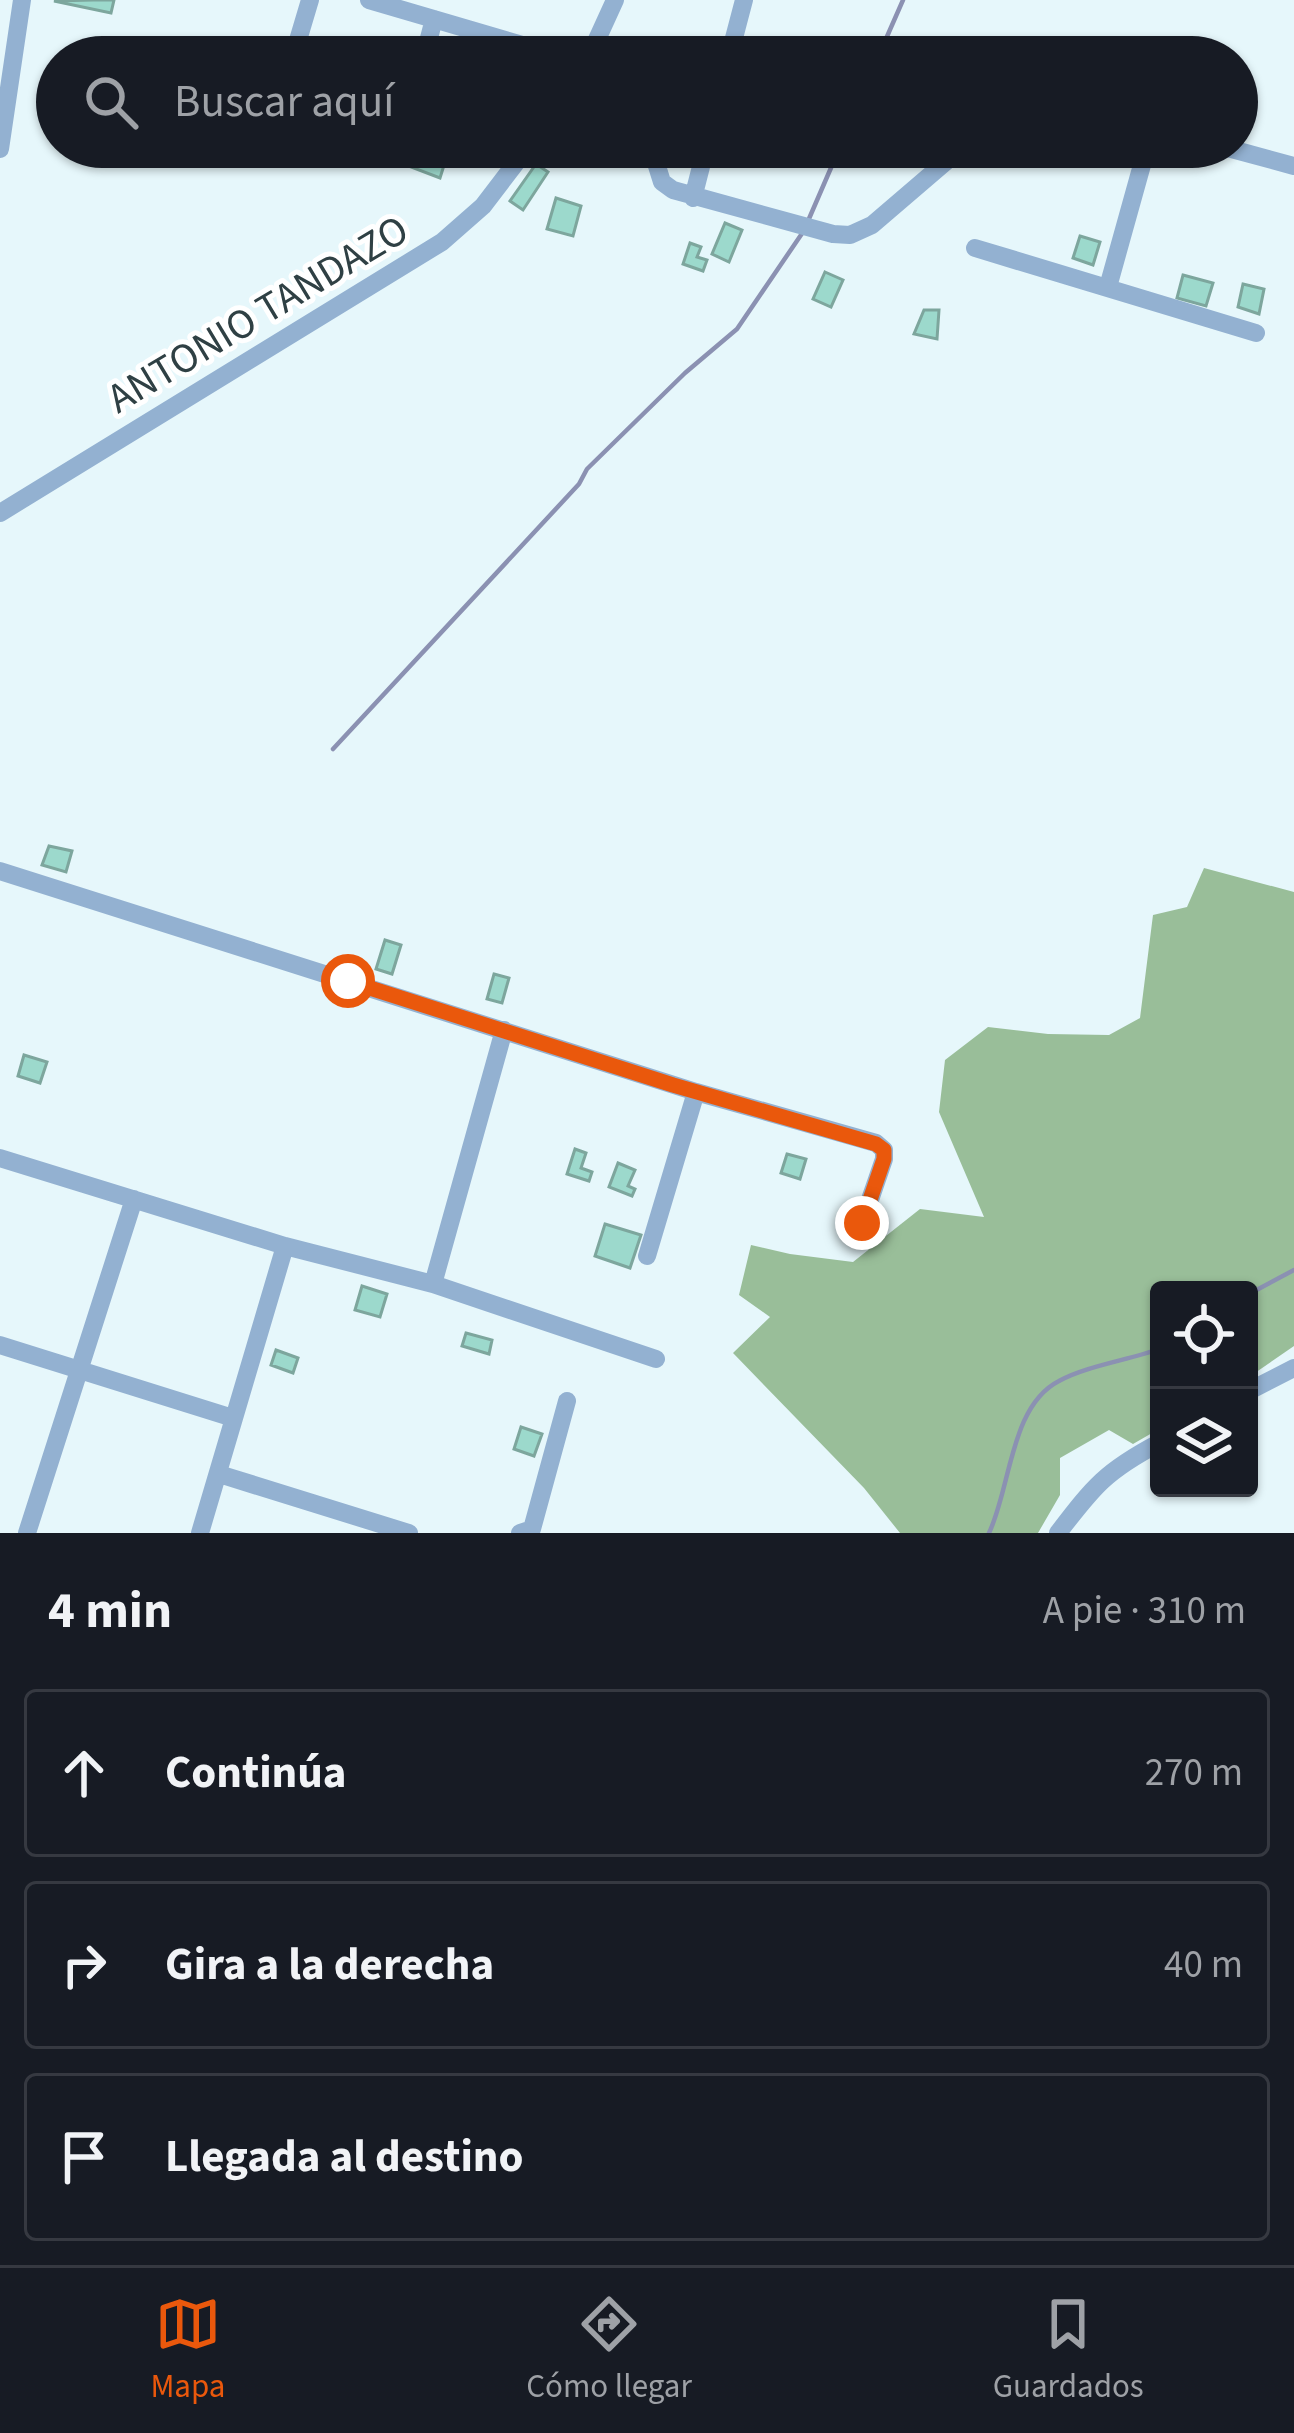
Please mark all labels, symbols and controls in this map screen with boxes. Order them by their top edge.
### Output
search box [36,36,1258,168]
icon: search [78,69,144,135]
text: Buscar aquí [174,70,394,134]
street label: ANTONIO TANDAZO [96,201,420,429]
route start [321,954,375,1008]
route end [835,1196,889,1250]
map controls [1150,1281,1258,1497]
button: locate [1150,1281,1258,1389]
button: layers [1150,1389,1258,1497]
text: 4 min [48,1575,172,1647]
text: A pie · 310 m [1043,1583,1246,1639]
icon: ahead [51,1740,117,1806]
text: Continúa [165,1741,347,1805]
text: 270 m [1145,1745,1243,1801]
icon: right [51,1932,117,1998]
text: Gira a la derecha [165,1933,494,1997]
text: 40 m [1164,1937,1243,1993]
icon: arrive [51,2124,117,2190]
text: Llegada al destino [165,2125,524,2189]
tab: Mapa [150,2291,226,2410]
tab: Cómo llegar [526,2291,692,2410]
tab: Guardados [993,2291,1144,2410]

